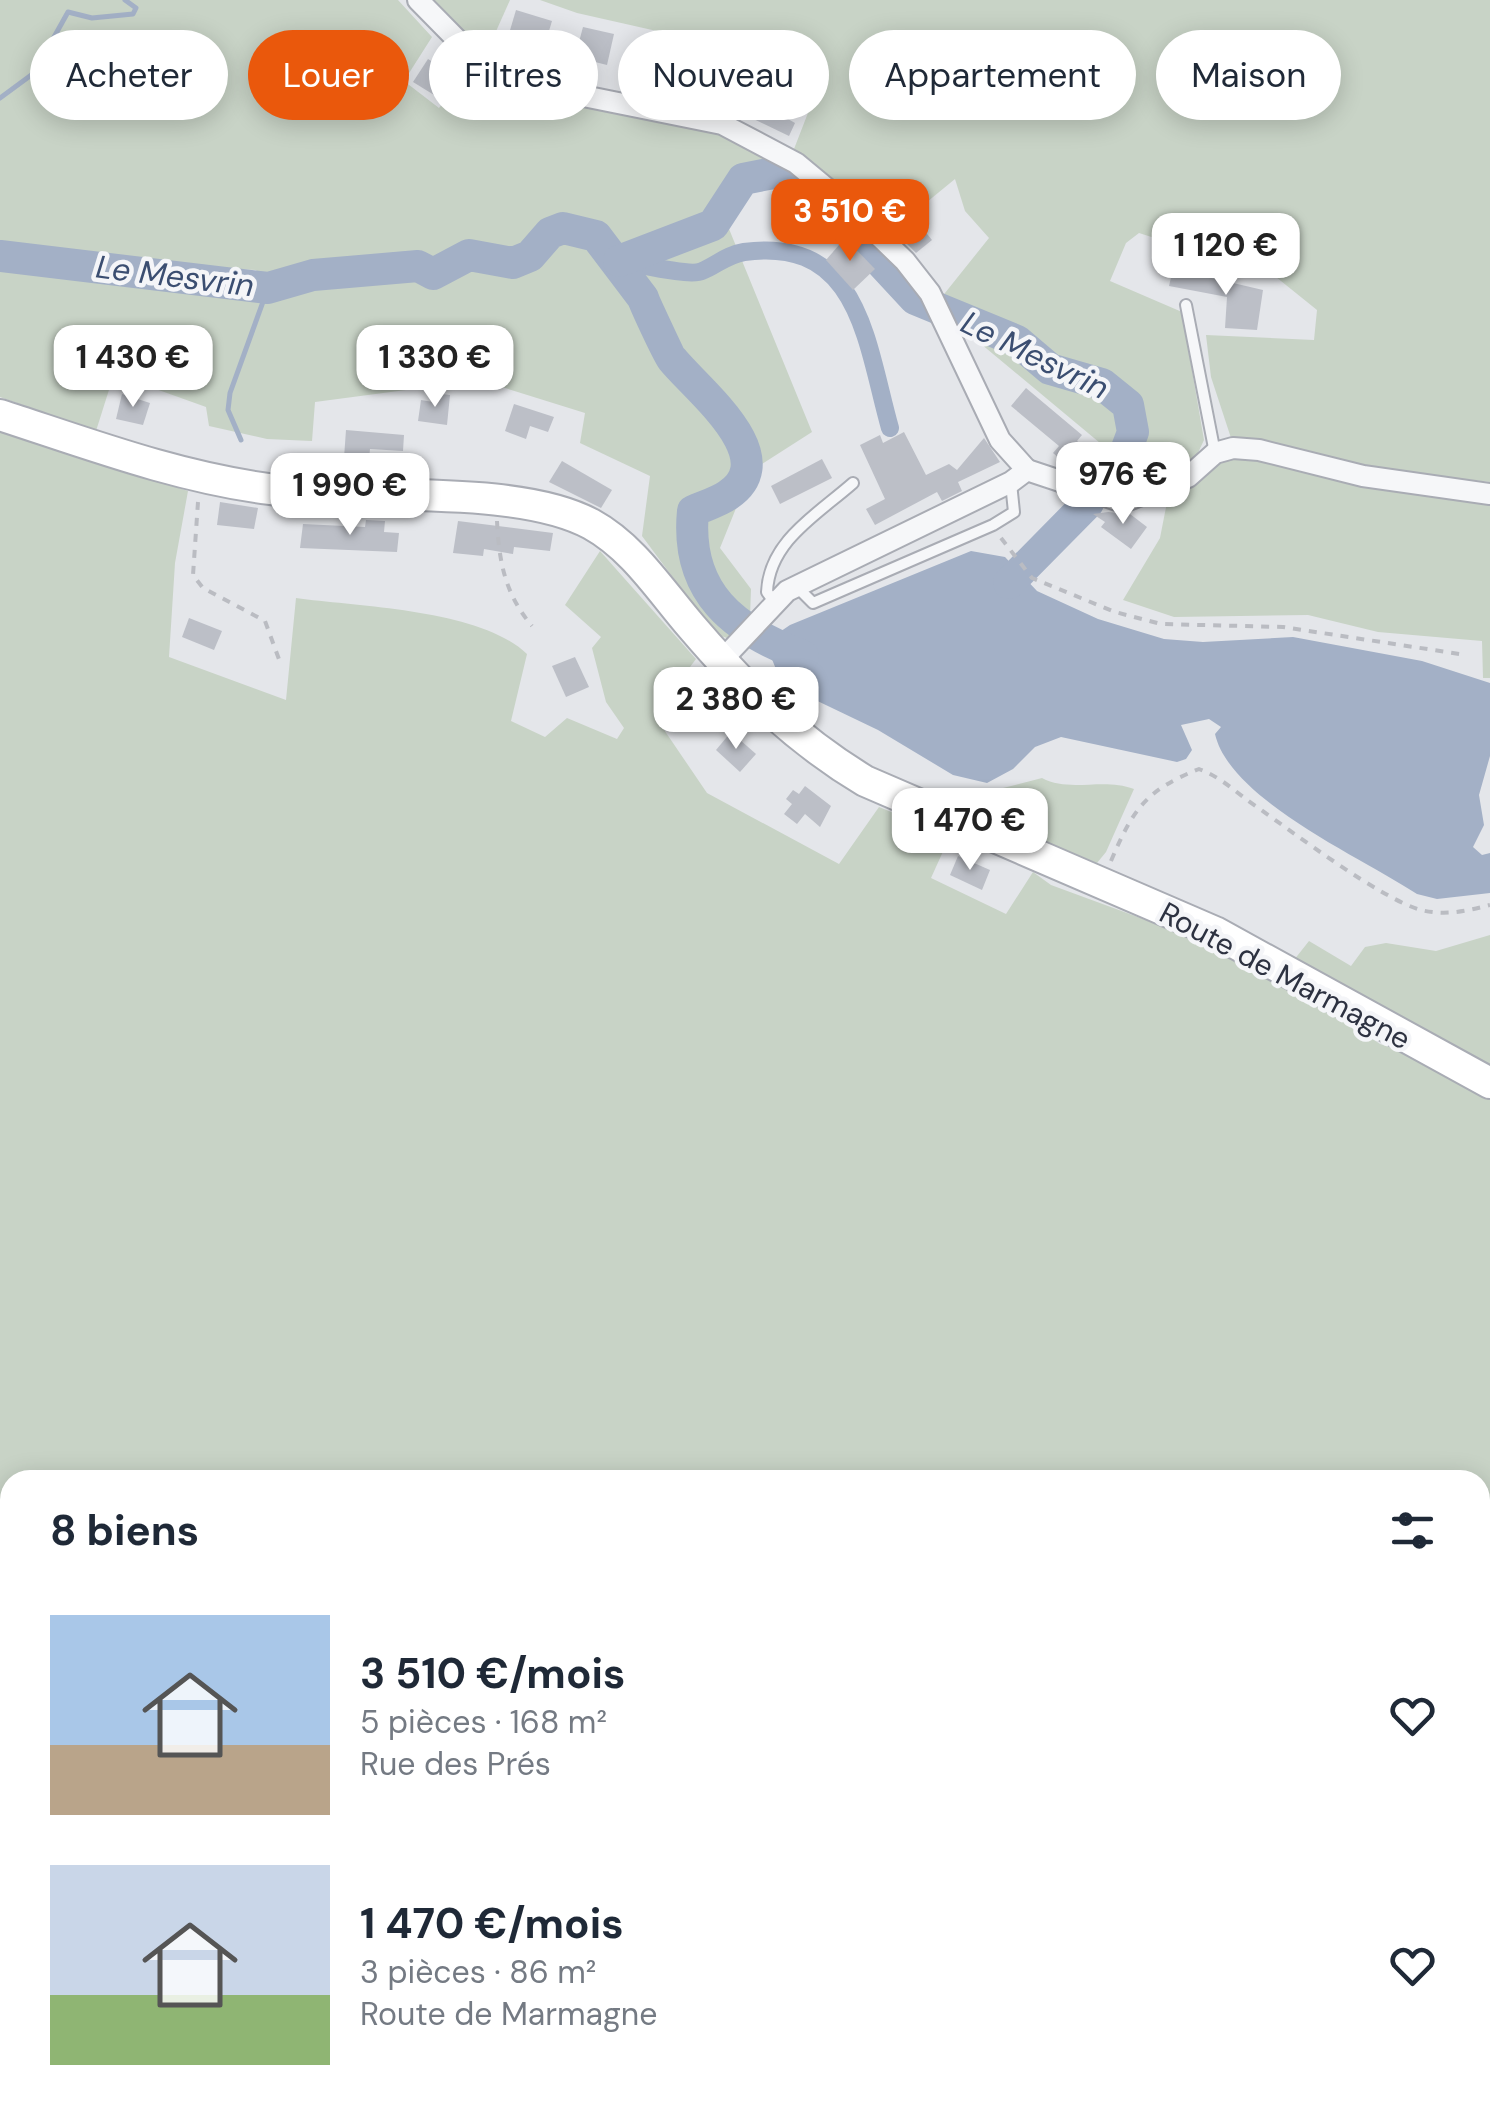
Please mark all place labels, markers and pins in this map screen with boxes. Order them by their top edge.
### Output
pin: 3 510 € [758,179,942,264]
pin: 1 120 € [1134,213,1318,298]
pin: 1 430 € [41,325,225,410]
pin: 1 330 € [343,325,527,410]
pin: 976 € [1053,442,1193,527]
pin: 1 990 € [258,453,442,538]
pin: 2 380 € [644,667,828,752]
pin: 1 470 € [878,788,1062,873]

